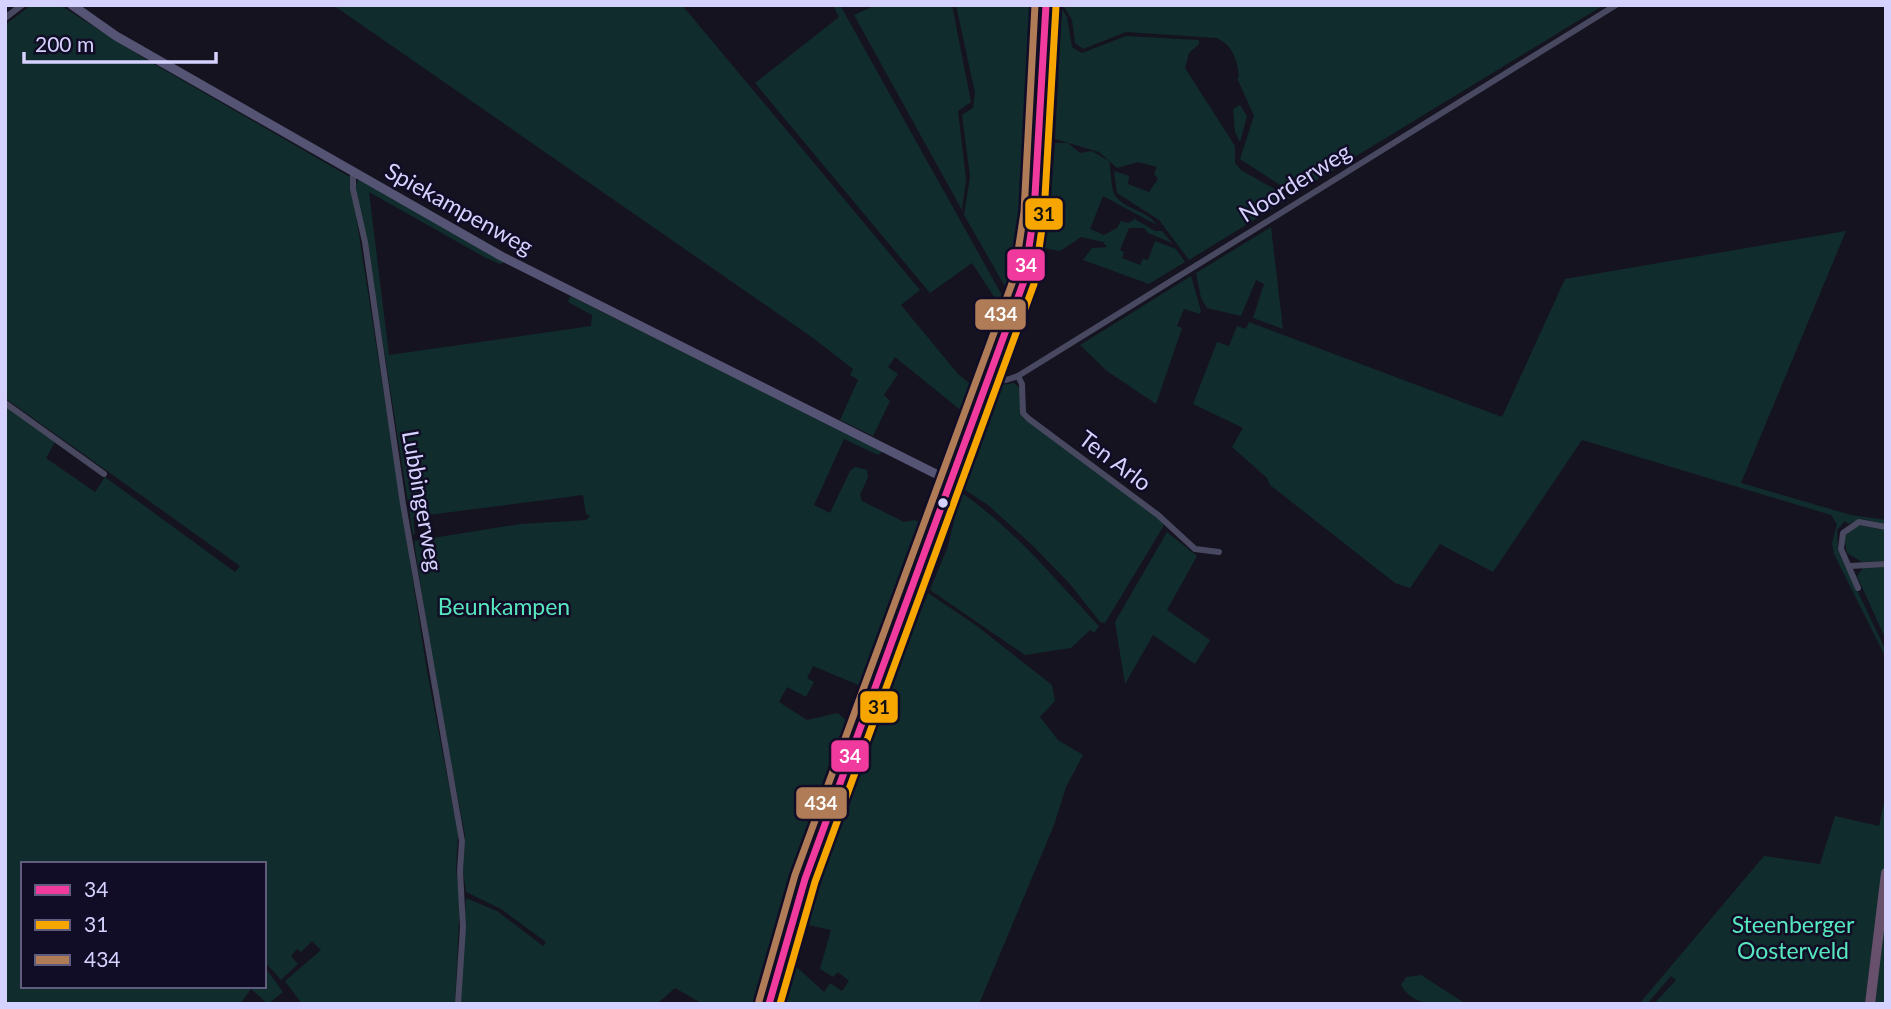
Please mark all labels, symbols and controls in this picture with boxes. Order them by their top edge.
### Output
scale bar [24,21,217,65]
text: 200 m [35,31,94,56]
street label: Noorderweg [1233,137,1356,228]
street label: Spiekampenweg [381,156,538,260]
line badge: 31 [1024,197,1064,231]
text: 31 [1033,202,1055,225]
line badge: 34 [1006,248,1046,282]
text: 34 [1015,253,1037,276]
line badge: 434 [974,298,1027,331]
text: 434 [984,302,1018,325]
street label: Ten Arlo [1074,424,1157,496]
street label: Lubbingerweg [397,428,449,573]
unlabelled marker [936,496,950,510]
park label: Beunkampen [438,592,570,620]
line badge: 31 [859,690,899,724]
text: 31 [868,695,890,718]
line badge: 34 [830,739,870,773]
text: 34 [839,744,861,767]
line badge: 434 [795,786,848,820]
text: 434 [804,791,838,814]
legend [21,862,266,988]
text: 34 [84,876,108,901]
park label: Steenberger Oosterveld [1732,910,1855,964]
text: 31 [84,911,108,936]
text: 434 [84,946,121,971]

